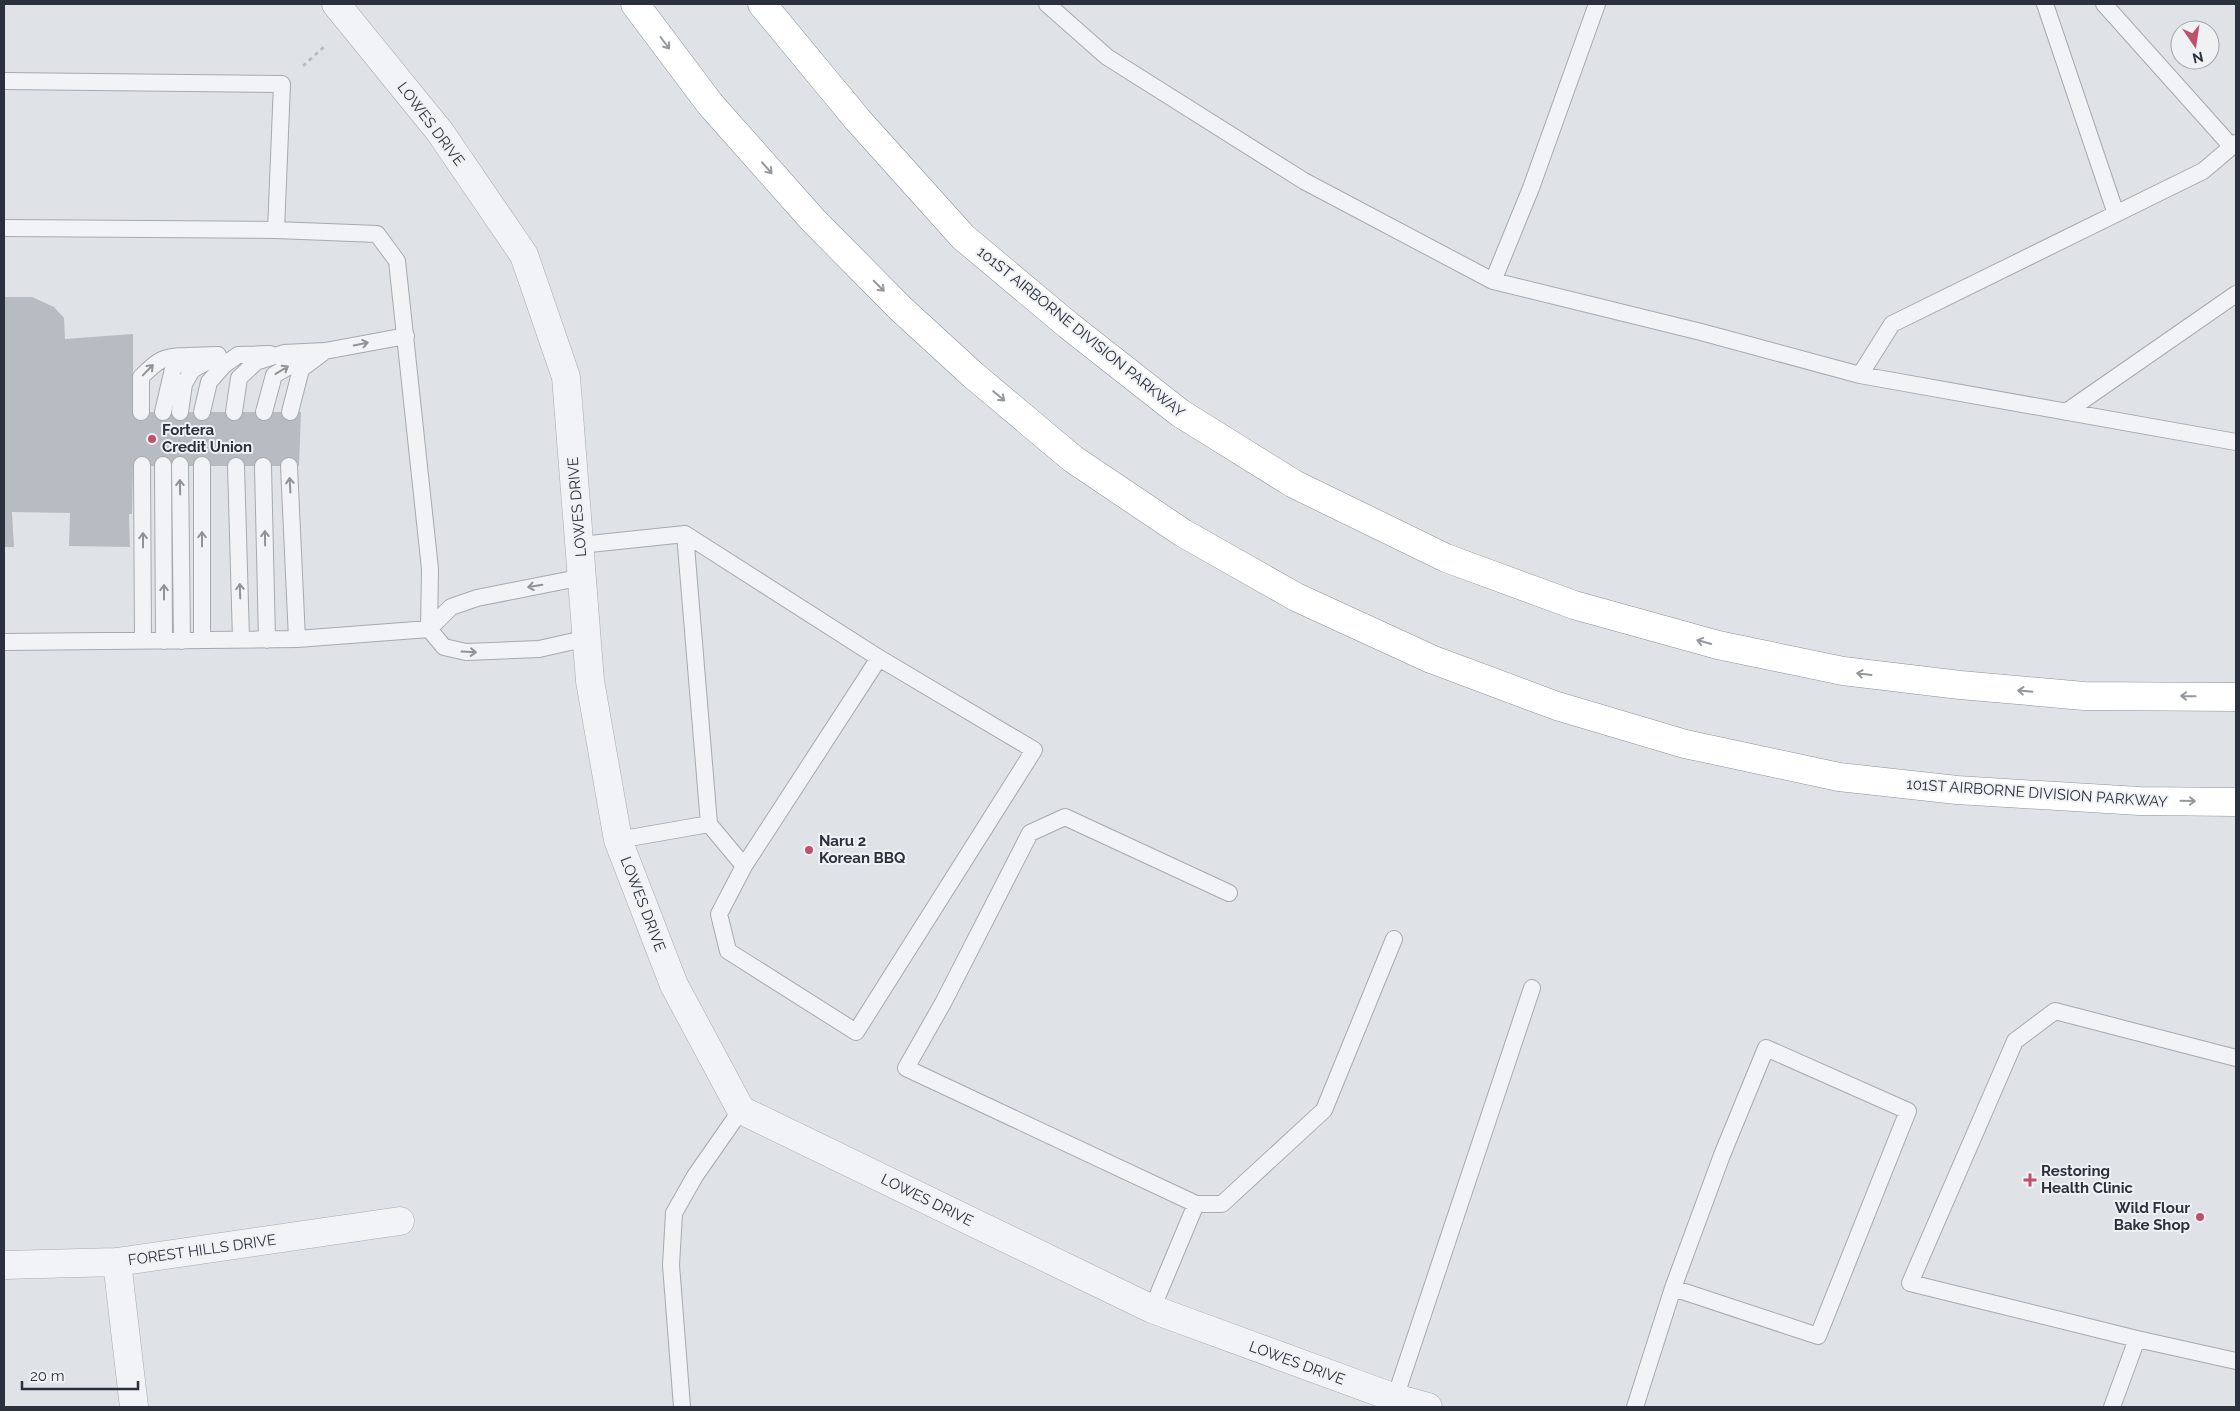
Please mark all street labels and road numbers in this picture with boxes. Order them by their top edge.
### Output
street label: LOWES DRIVE [394,78,468,170]
street label: 101ST AIRBORNE DIVISION PARKWAY [974,243,1189,422]
street label: LOWES DRIVE [564,456,590,558]
street label: 101ST AIRBORNE DIVISION PARKWAY [1906,775,2169,811]
street label: LOWES DRIVE [617,854,669,954]
street label: LOWES DRIVE [878,1170,976,1230]
street label: FOREST HILLS DRIVE [127,1231,277,1269]
street label: LOWES DRIVE [1247,1337,1347,1389]

